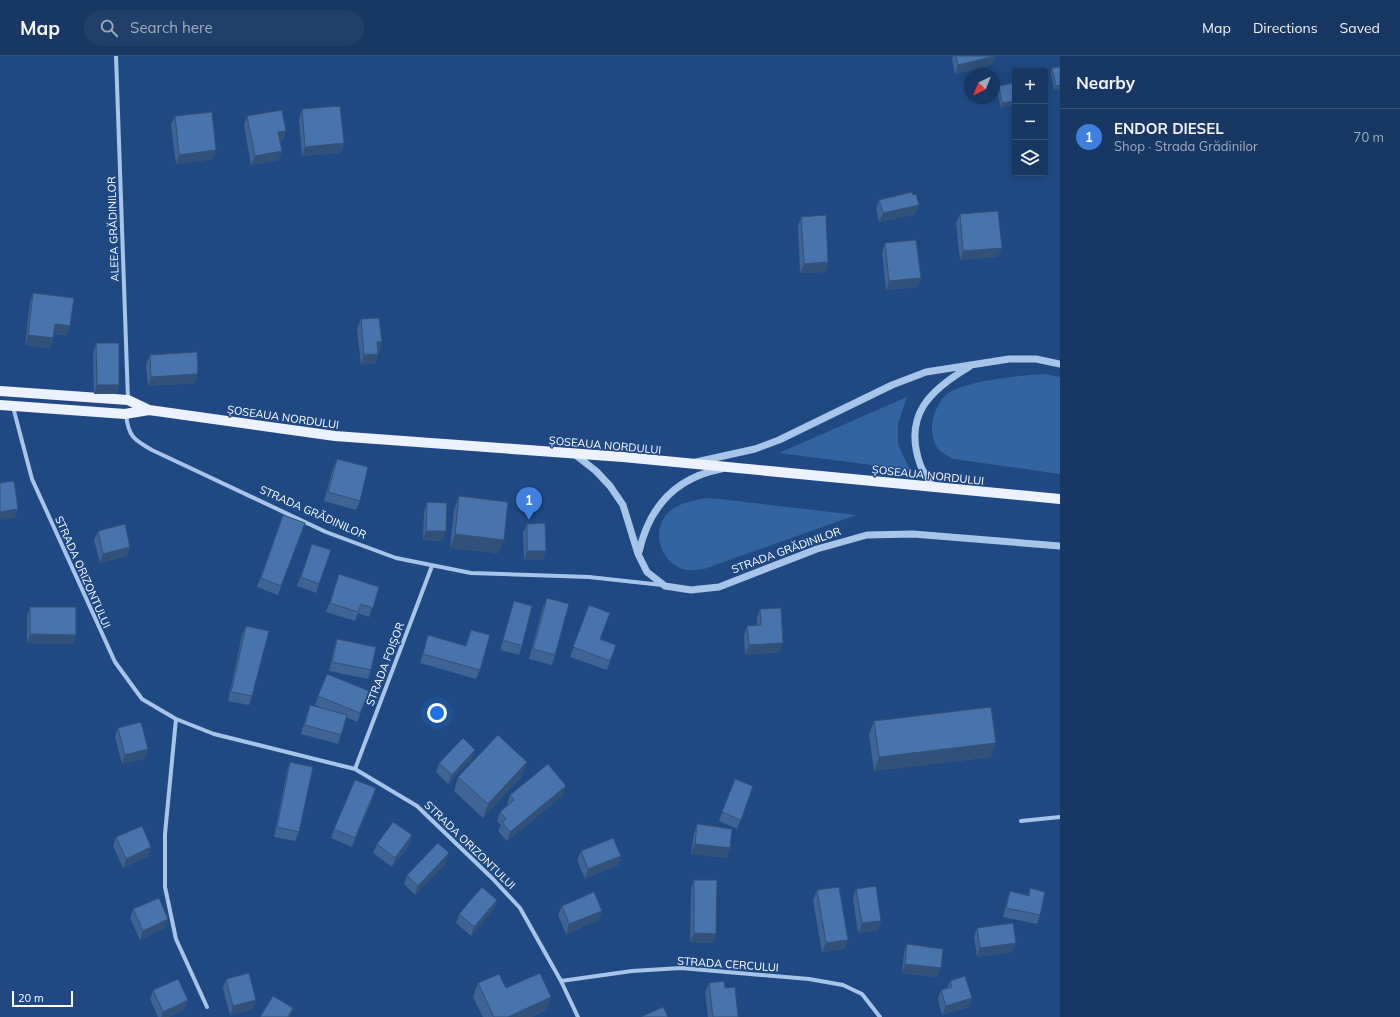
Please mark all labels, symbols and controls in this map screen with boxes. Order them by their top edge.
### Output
search box [84,10,364,46]
text: Map [20,16,60,40]
icon: search [98,17,120,39]
text: Search here [130,18,213,37]
text: Map [1202,19,1231,37]
text: Directions [1253,19,1318,37]
text: Saved [1340,19,1380,37]
north arrow [964,68,1000,104]
map controls [1012,68,1048,176]
button: + [1012,68,1048,104]
text: Nearby [1076,72,1135,93]
button: − [1012,104,1048,140]
text: ENDOR DIESEL [1114,119,1224,138]
text: 1 [1085,129,1093,145]
text: 70 m [1354,129,1384,145]
text: Shop · Strada Grădinilor [1114,138,1258,154]
button: layers [1012,140,1048,176]
street label: ALEEA GRĂDINILOR [103,176,122,282]
street label: ȘOSEAUA NORDULUI [226,402,340,433]
street label: ȘOSEAUA NORDULUI [548,433,662,458]
street label: ȘOSEAUA NORDULUI [871,462,985,489]
street label: STRADA GRĂDINILOR [257,481,369,542]
pin: 1 [516,487,542,520]
street label: STRADA ORIZONTULUI [52,514,114,630]
street label: STRADA GRĂDINILOR [729,523,843,576]
street label: STRADA FOIȘOR [363,620,408,708]
your location [427,703,447,723]
street label: STRADA ORIZONTULUI [422,798,518,892]
street label: STRADA CERCULUI [677,953,779,975]
scale bar [12,989,73,1008]
text: 20 m [18,991,44,1005]

